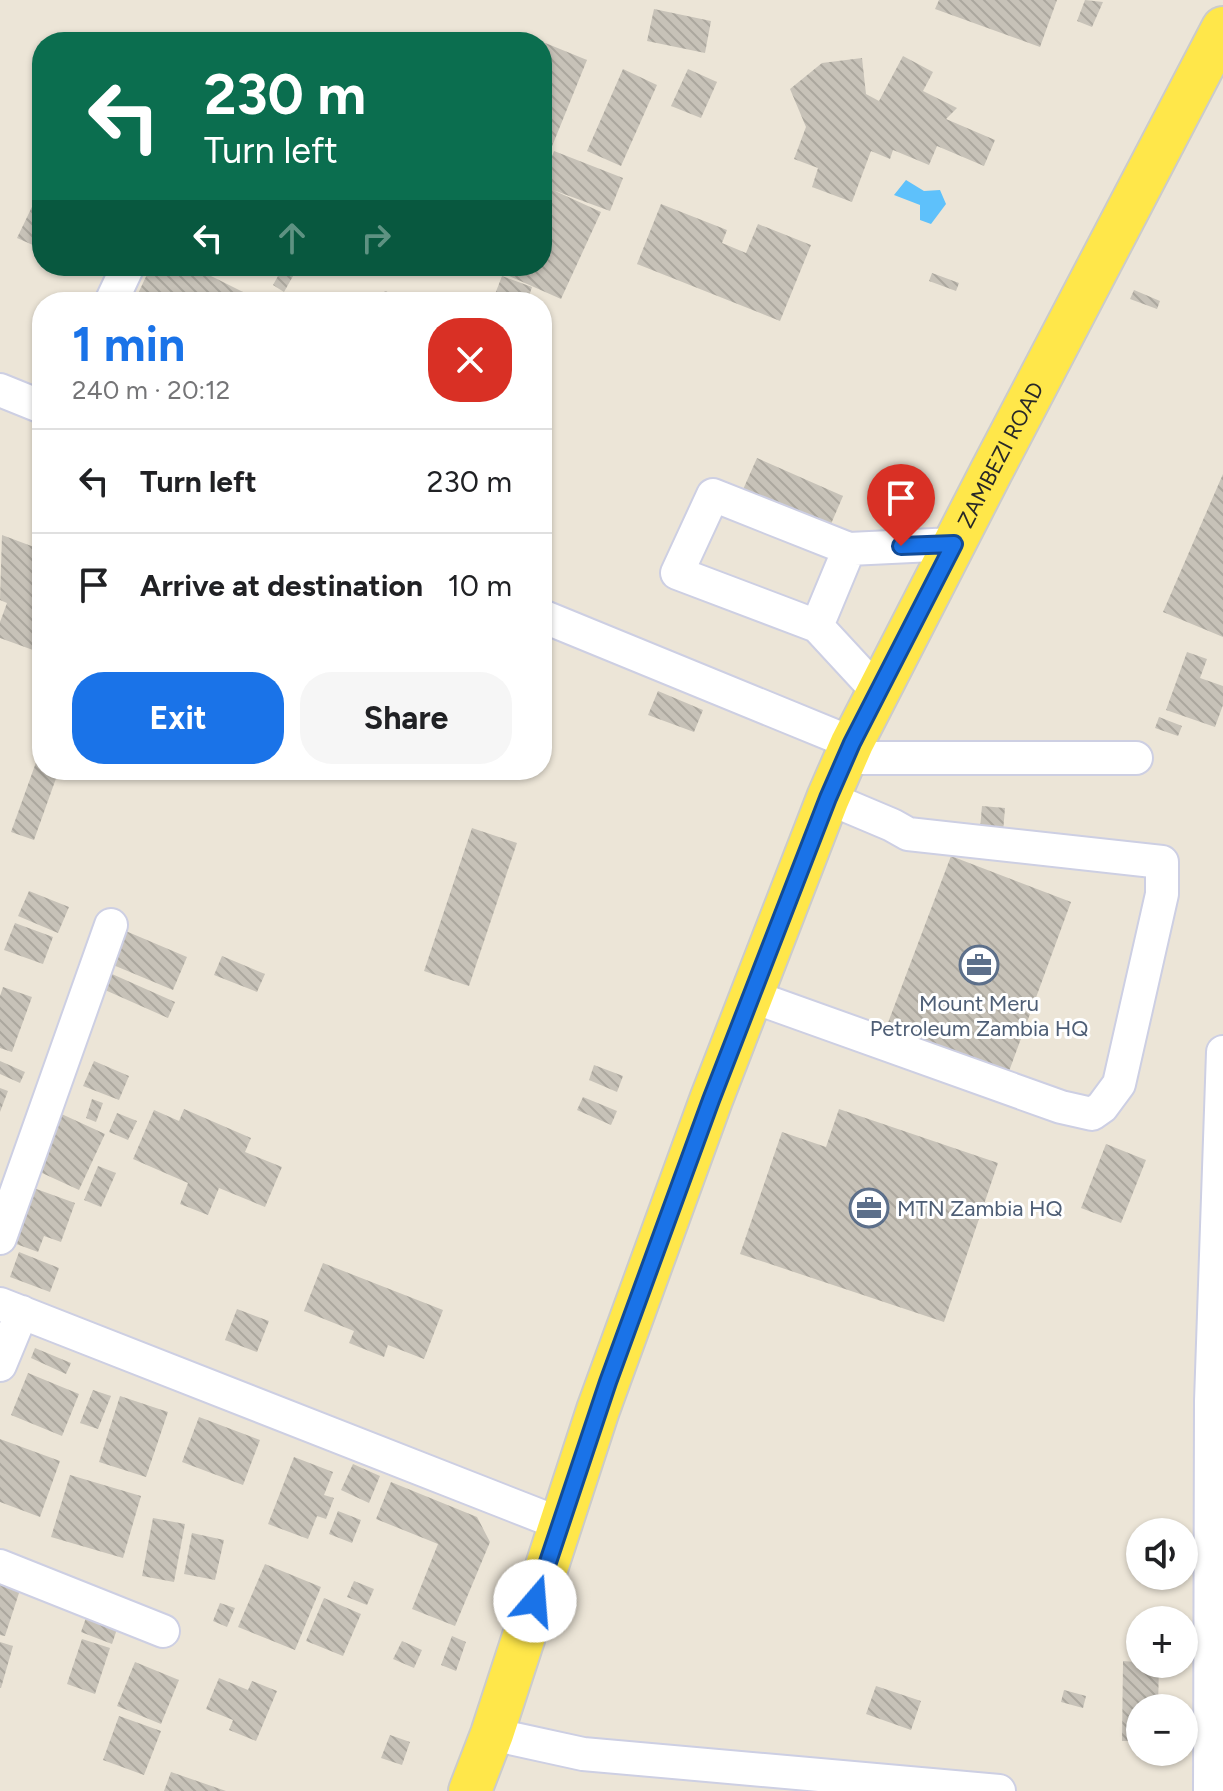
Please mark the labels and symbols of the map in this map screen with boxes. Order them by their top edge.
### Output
street label: ZAMBEZI ROAD [952,377,1050,532]
pin [867,464,935,546]
office icon: Mount Meru Petroleum Zambia HQ [958,944,1000,986]
place label: Mount Meru Petroleum Zambia HQ [870,990,1088,1042]
office icon: MTN Zambia HQ [848,1187,890,1229]
place label: MTN Zambia HQ [897,1195,1063,1222]
position arrow [493,1559,577,1643]

